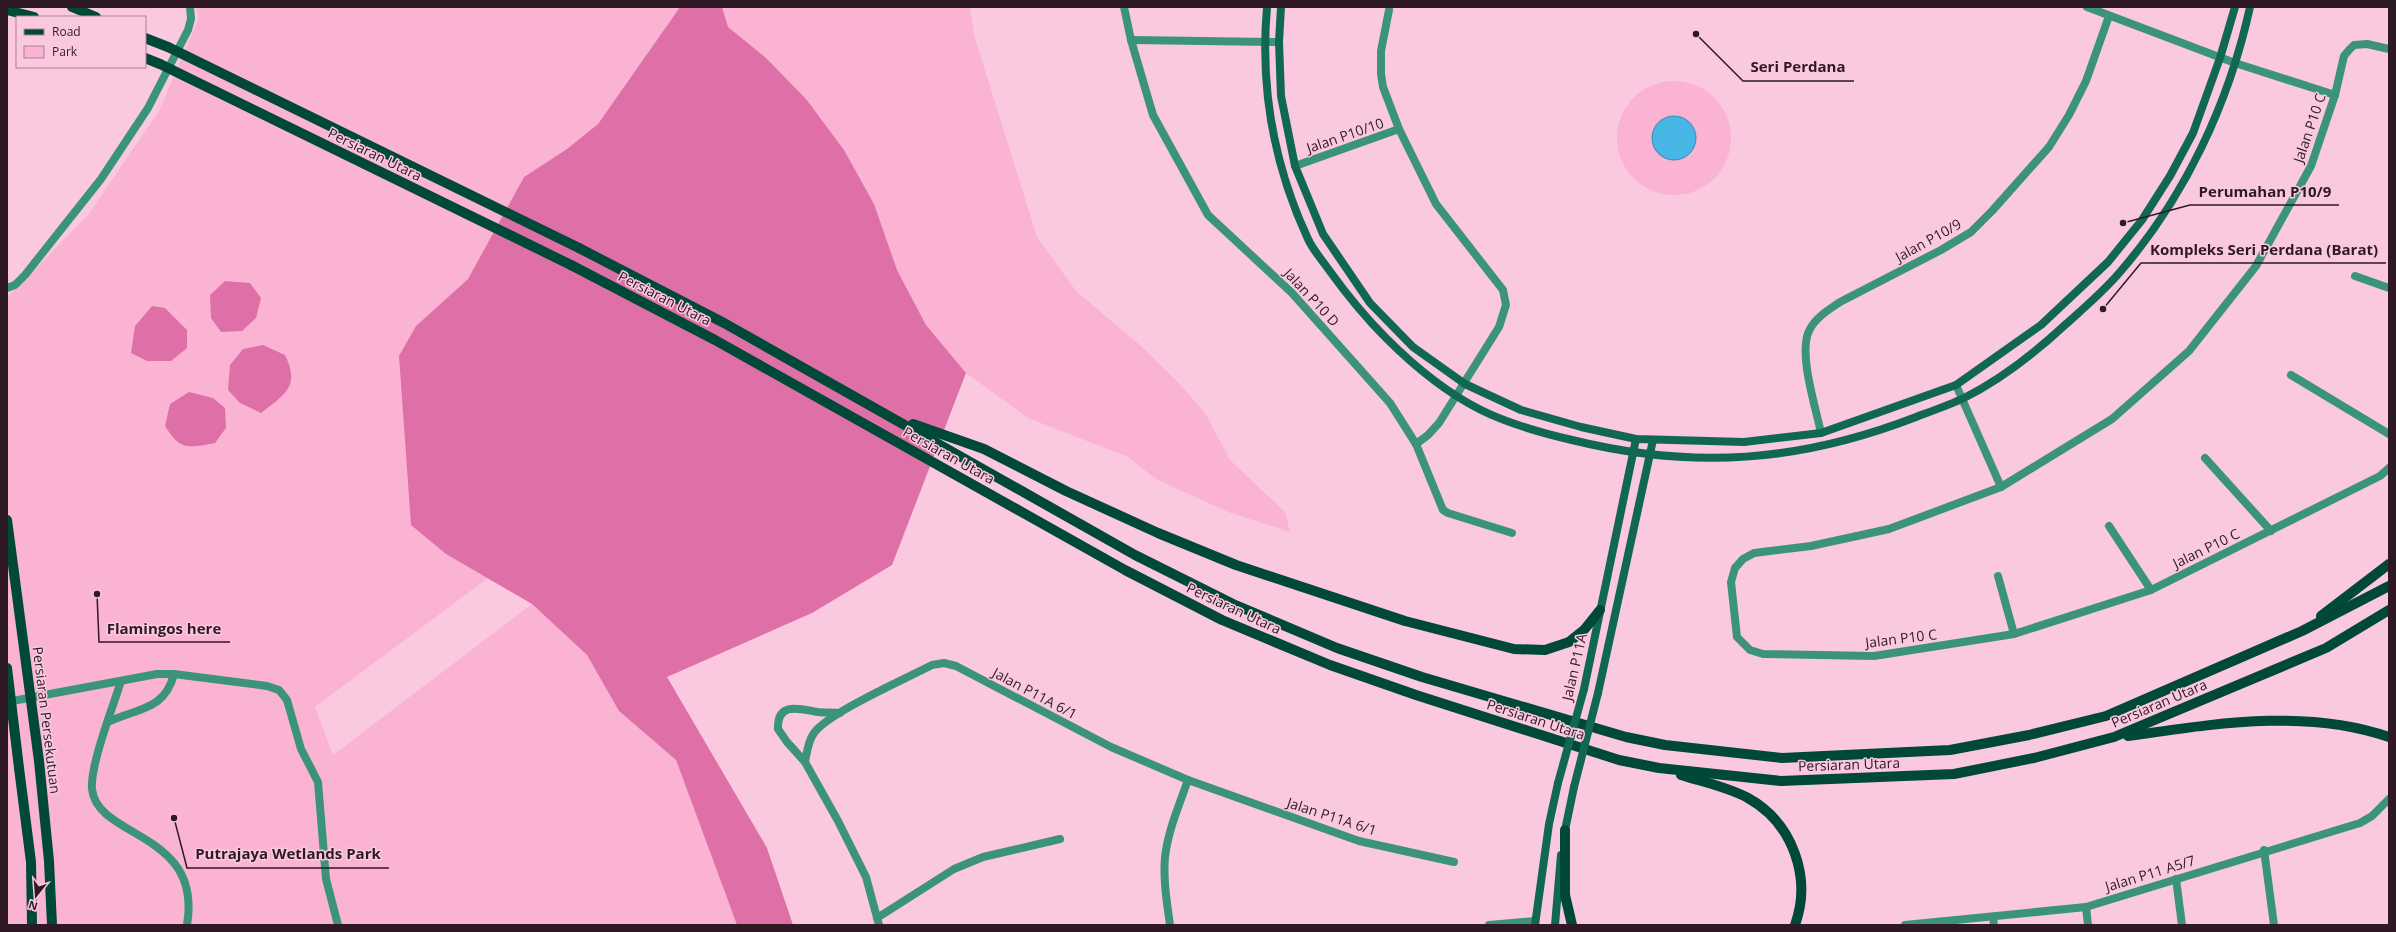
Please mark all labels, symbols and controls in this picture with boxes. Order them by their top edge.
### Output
legend [16,16,146,68]
text: Road [52,23,81,40]
text: Park [52,43,78,60]
callout: Seri Perdana [1743,54,1854,81]
text: Seri Perdana [1751,56,1845,76]
street label: Jalan P10 C [2288,91,2330,167]
street label: Jalan P10/10 [1302,113,1386,158]
street label: Persiaran Utara [325,123,425,185]
callout: Perumahan P10/9 [2190,178,2339,205]
text: Perumahan P10/9 [2199,181,2332,201]
street label: Jalan P10/9 [1890,214,1964,267]
callout: Kompleks Seri Perdana (Barat) [2141,236,2386,263]
text: Kompleks Seri Perdana (Barat) [2150,239,2378,259]
street label: Jalan P10 D [1279,262,1344,330]
street label: Persiaran Utara [615,266,715,330]
street label: Persiaran Utara [900,422,998,488]
street label: Jalan P10 C [2168,524,2243,573]
street label: Persiaran Utara [1184,578,1284,638]
callout: Flamingos here [99,615,230,642]
text: Flamingos here [107,618,221,638]
street label: Jalan P10 C [1862,624,1938,652]
street label: Jalan P11A [1557,631,1591,704]
street label: Persiaran Persekutuan [29,645,65,795]
street label: Jalan P11A 6/1 [988,662,1081,723]
street label: Persiaran Utara [2108,674,2210,732]
street label: Persiaran Utara [1484,694,1588,744]
street label: Persiaran Utara [1798,753,1900,775]
street label: Jalan P11A 6/1 [1283,792,1379,839]
callout: Putrajaya Wetlands Park [187,841,389,868]
text: Putrajaya Wetlands Park [195,843,381,863]
street label: Jalan P11 A5/7 [2101,850,2197,896]
north arrow [16,876,56,916]
text: N [26,898,39,915]

